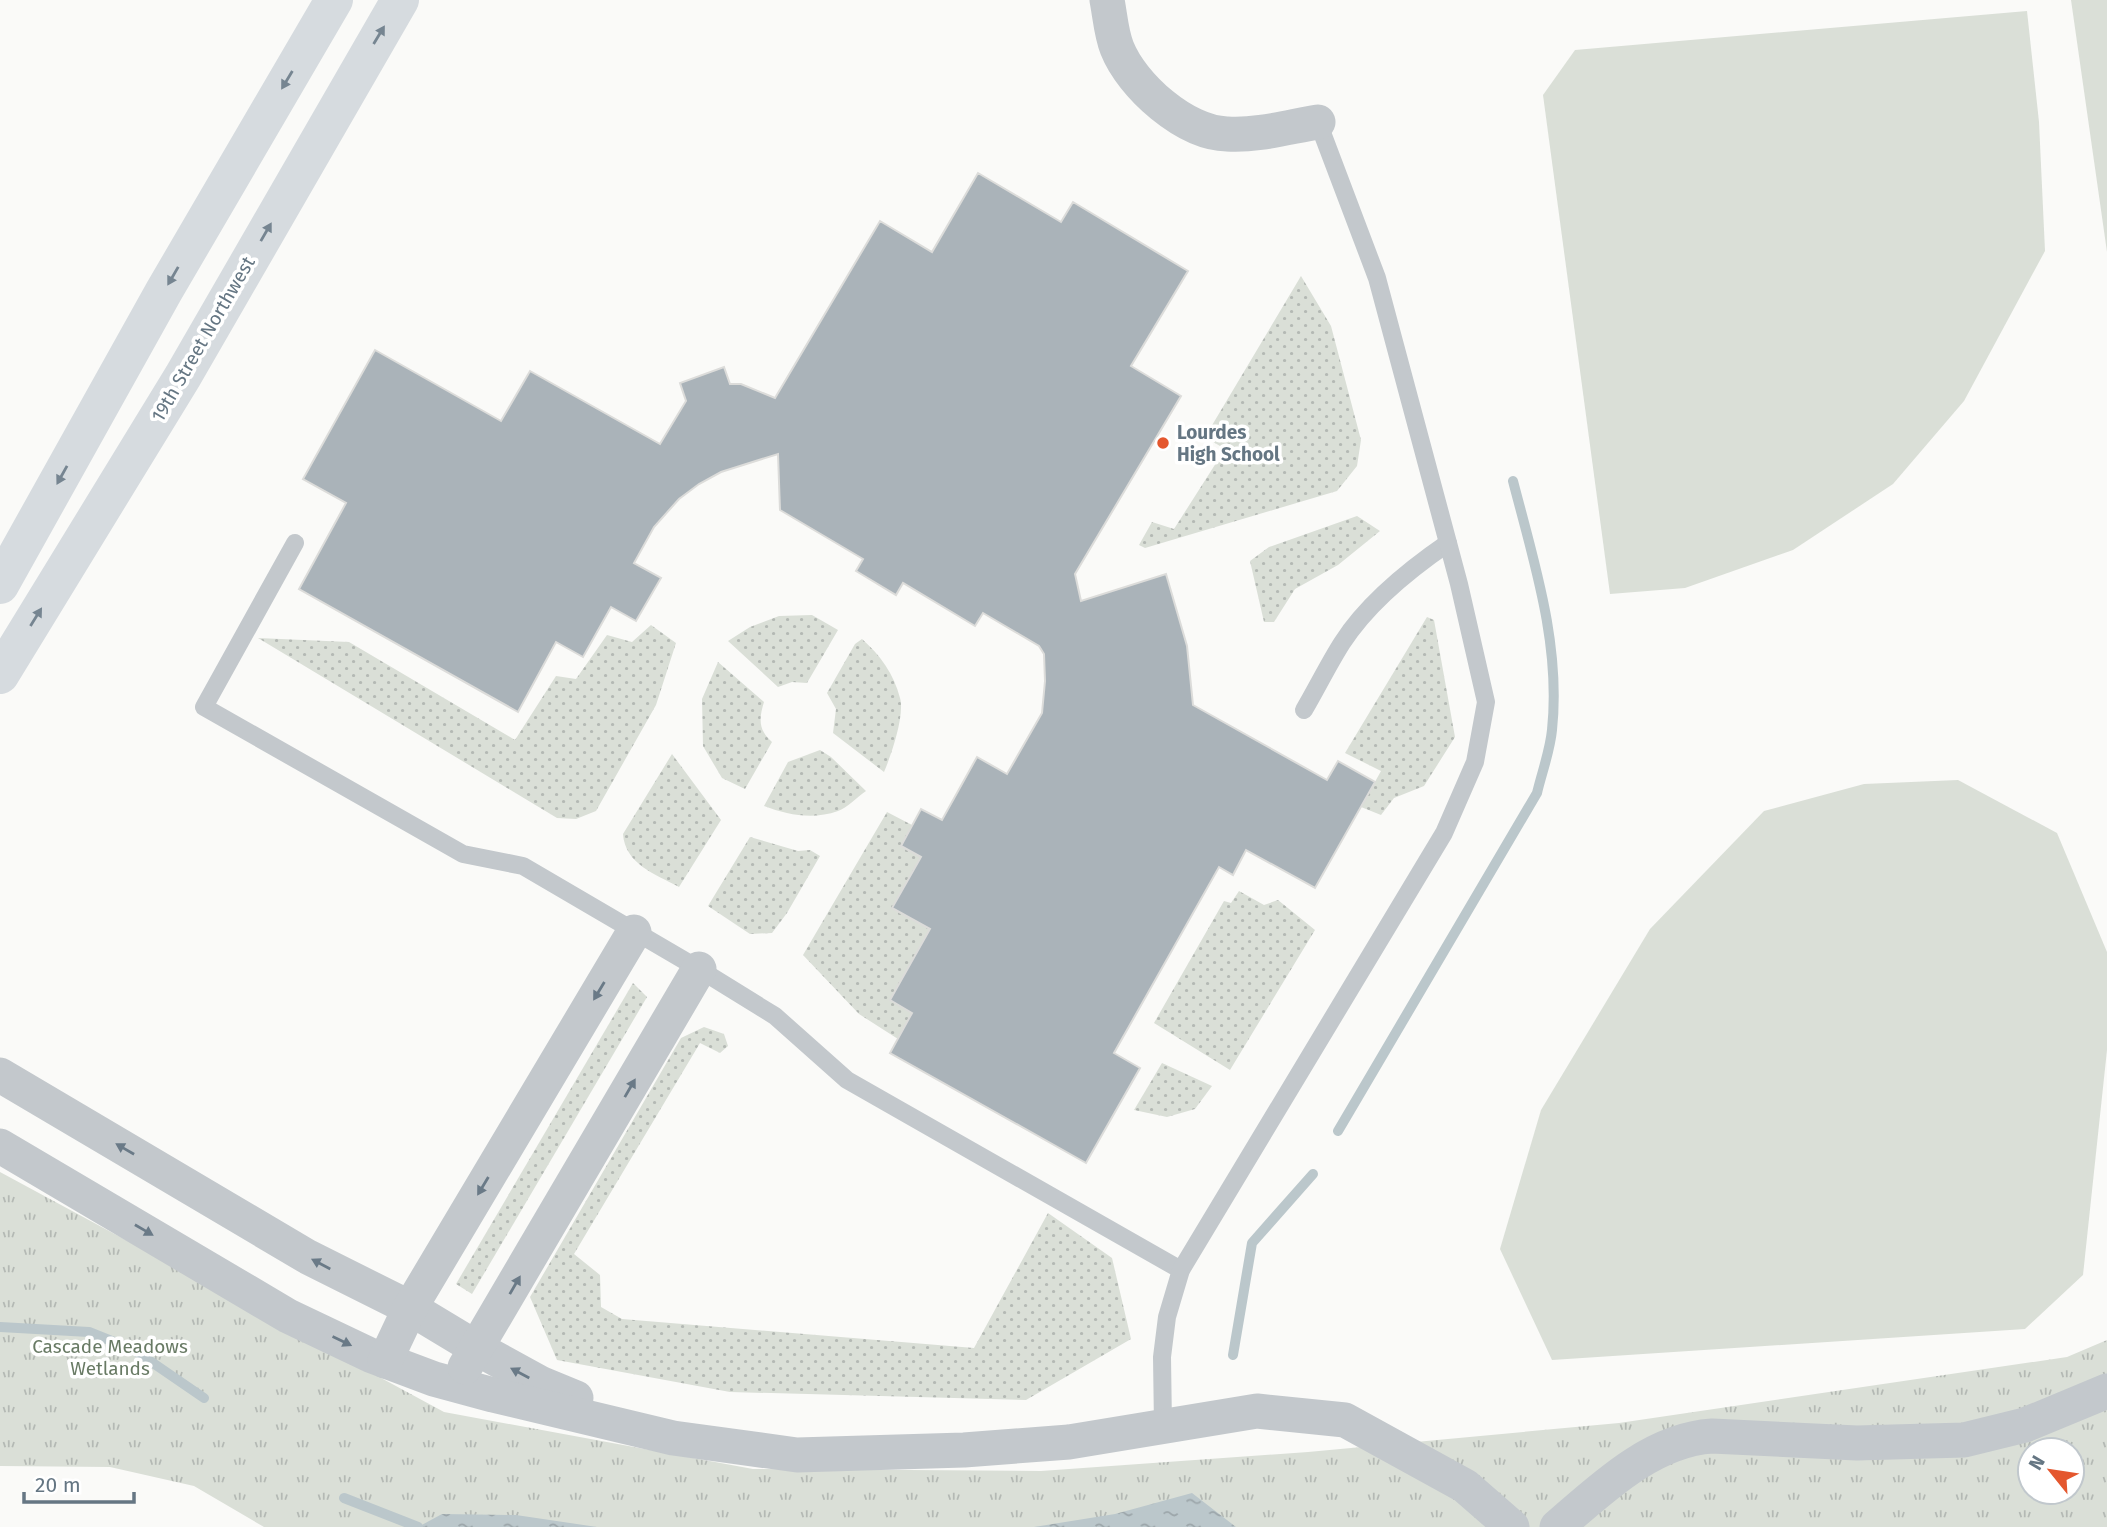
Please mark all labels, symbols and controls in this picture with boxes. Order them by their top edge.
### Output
one-way arrow [373,26,386,45]
one-way arrow [282,70,294,90]
one-way arrow [260,223,272,242]
street label: 19th Street Northwest [146,252,260,426]
one-way arrow [166,267,179,286]
place label: Lourdes High School [1177,421,1280,466]
marker: Lourdes High School [1155,435,1171,451]
one-way arrow [56,465,68,485]
one-way arrow [29,607,42,626]
one-way arrow [593,981,605,1000]
one-way arrow [624,1079,636,1098]
one-way arrow [115,1143,134,1155]
one-way arrow [476,1177,489,1196]
one-way arrow [134,1224,153,1237]
one-way arrow [311,1258,331,1269]
one-way arrow [509,1275,521,1295]
park label: Cascade Meadows Wetlands [32,1335,188,1380]
one-way arrow [332,1336,352,1347]
one-way arrow [510,1367,530,1379]
north arrow [2016,1436,2086,1506]
text: N [2024,1452,2050,1474]
scale bar [24,1460,135,1504]
text: 20 m [35,1472,81,1498]

